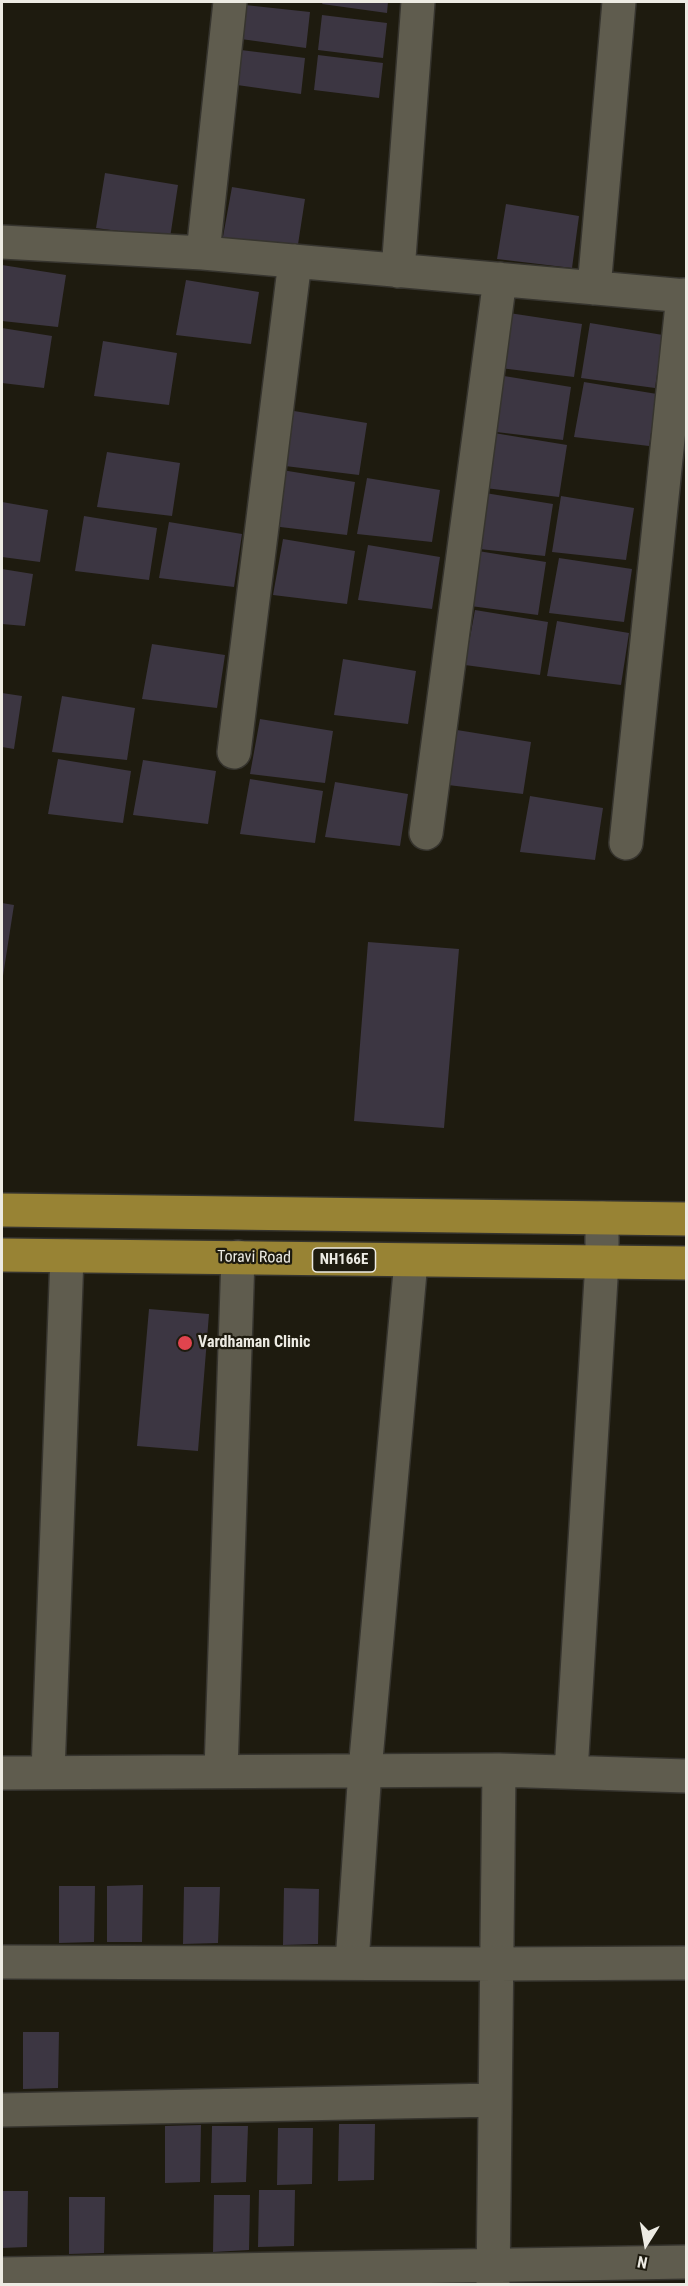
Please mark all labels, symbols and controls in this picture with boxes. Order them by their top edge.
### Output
street label: Toravi Road [217,1248,291,1268]
road number: NH166E [312,1248,376,1272]
place label: Vardhaman Clinic [198,1333,310,1353]
marker: Vardhaman Clinic [176,1334,194,1352]
north arrow [616,2214,676,2274]
text: N [636,2252,649,2272]

